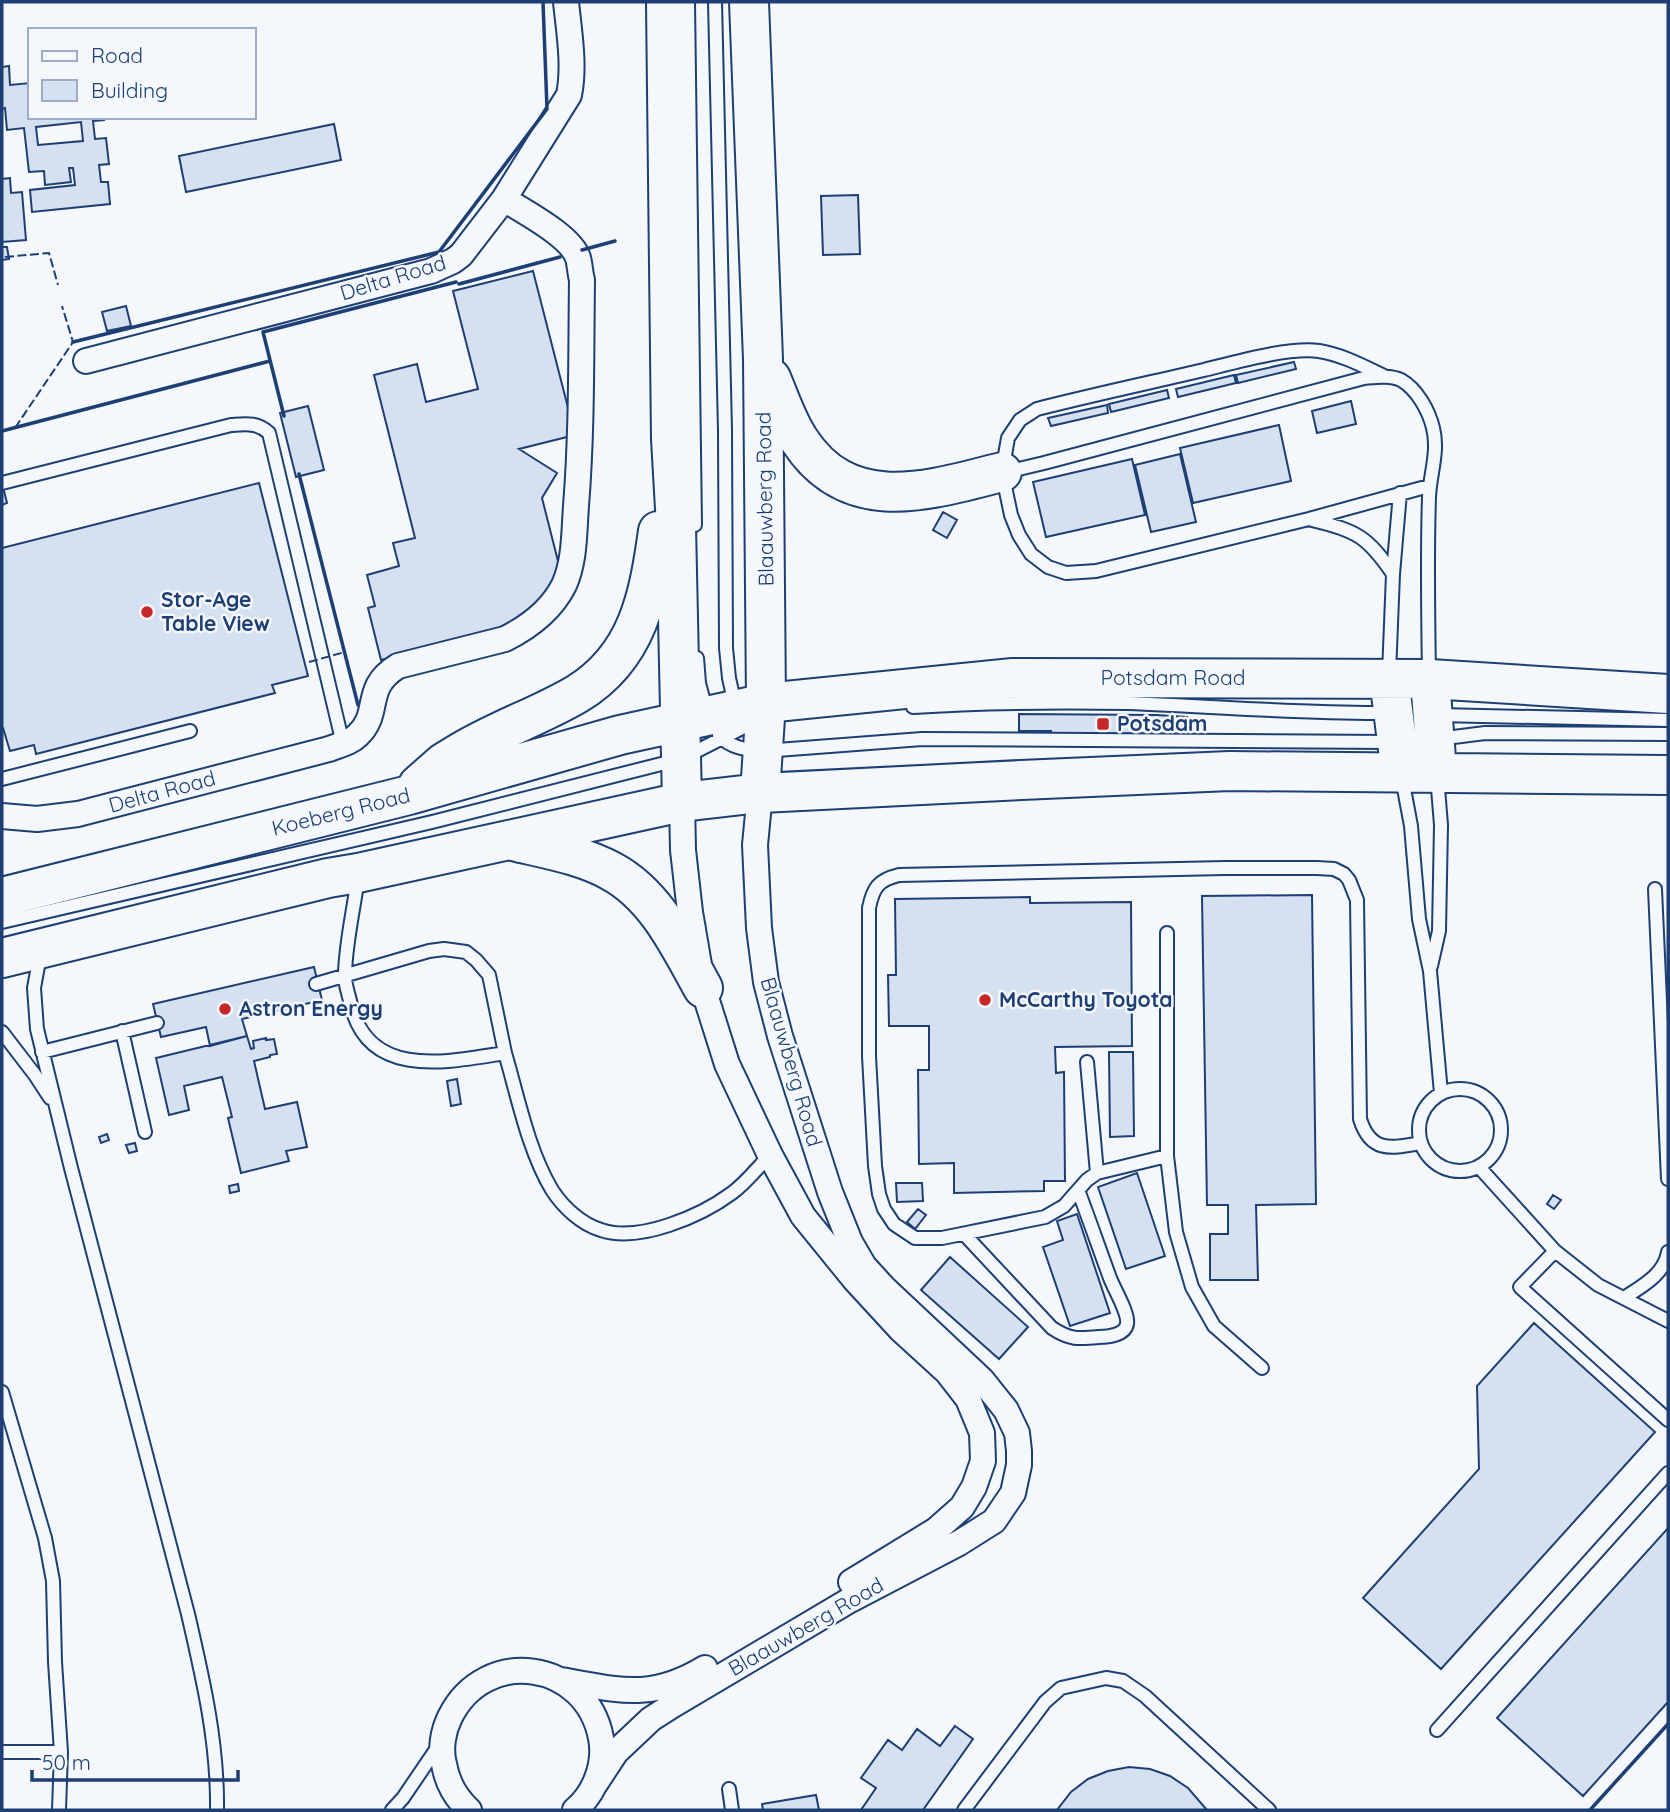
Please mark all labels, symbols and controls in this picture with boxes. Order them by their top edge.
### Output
legend [28,28,256,119]
text: Road [91,42,143,68]
text: Building [91,77,168,103]
street label: Delta Road [337,249,449,305]
street label: Blaauwberg Road [749,411,779,587]
place label: Stor-Age Table View [161,586,270,636]
marker: Stor-Age Table View [139,604,155,620]
street label: Potsdam Road [1101,664,1245,690]
place label: Potsdam [1117,710,1207,736]
marker: Potsdam [1095,716,1111,732]
street label: Delta Road [105,764,218,818]
street label: Koeberg Road [269,781,413,841]
street label: Blaauwberg Road [755,974,829,1149]
place label: McCarthy Toyota [999,986,1172,1012]
marker: McCarthy Toyota [977,992,993,1008]
place label: Astron Energy [239,995,383,1021]
marker: Astron Energy [217,1001,233,1017]
street label: Blaauwberg Road [723,1571,888,1681]
scale bar [32,1738,238,1782]
text: 50 m [42,1749,91,1775]

